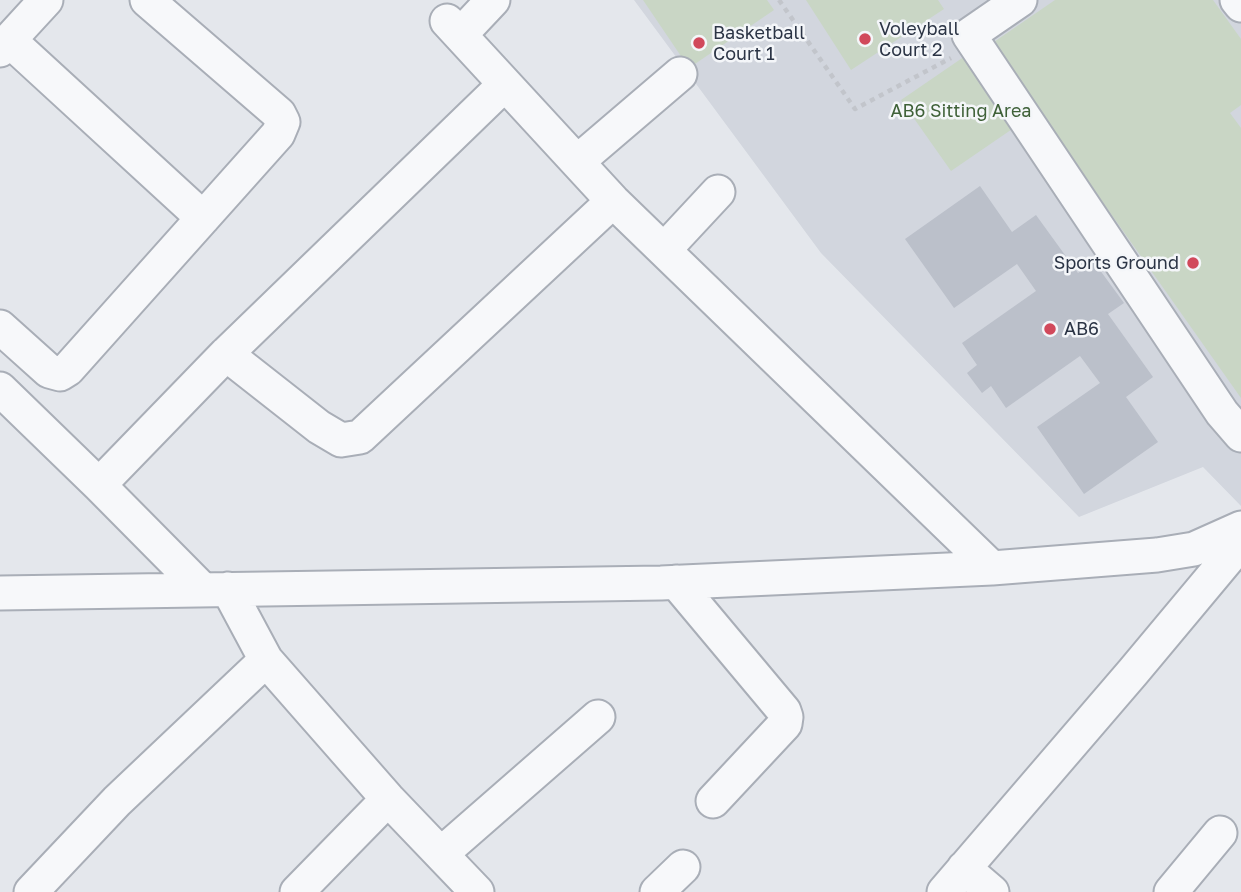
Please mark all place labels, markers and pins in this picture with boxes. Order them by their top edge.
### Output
place label: Voleyball Court 2 [879,18,959,60]
place label: Basketball Court 1 [713,22,805,64]
marker: Voleyball Court 2 [857,31,873,47]
marker: Basketball Court 1 [691,35,707,51]
place label: Sports Ground [1054,252,1179,274]
marker: Sports Ground [1185,255,1201,271]
place label: AB6 [1064,318,1099,340]
marker: AB6 [1042,321,1058,337]

